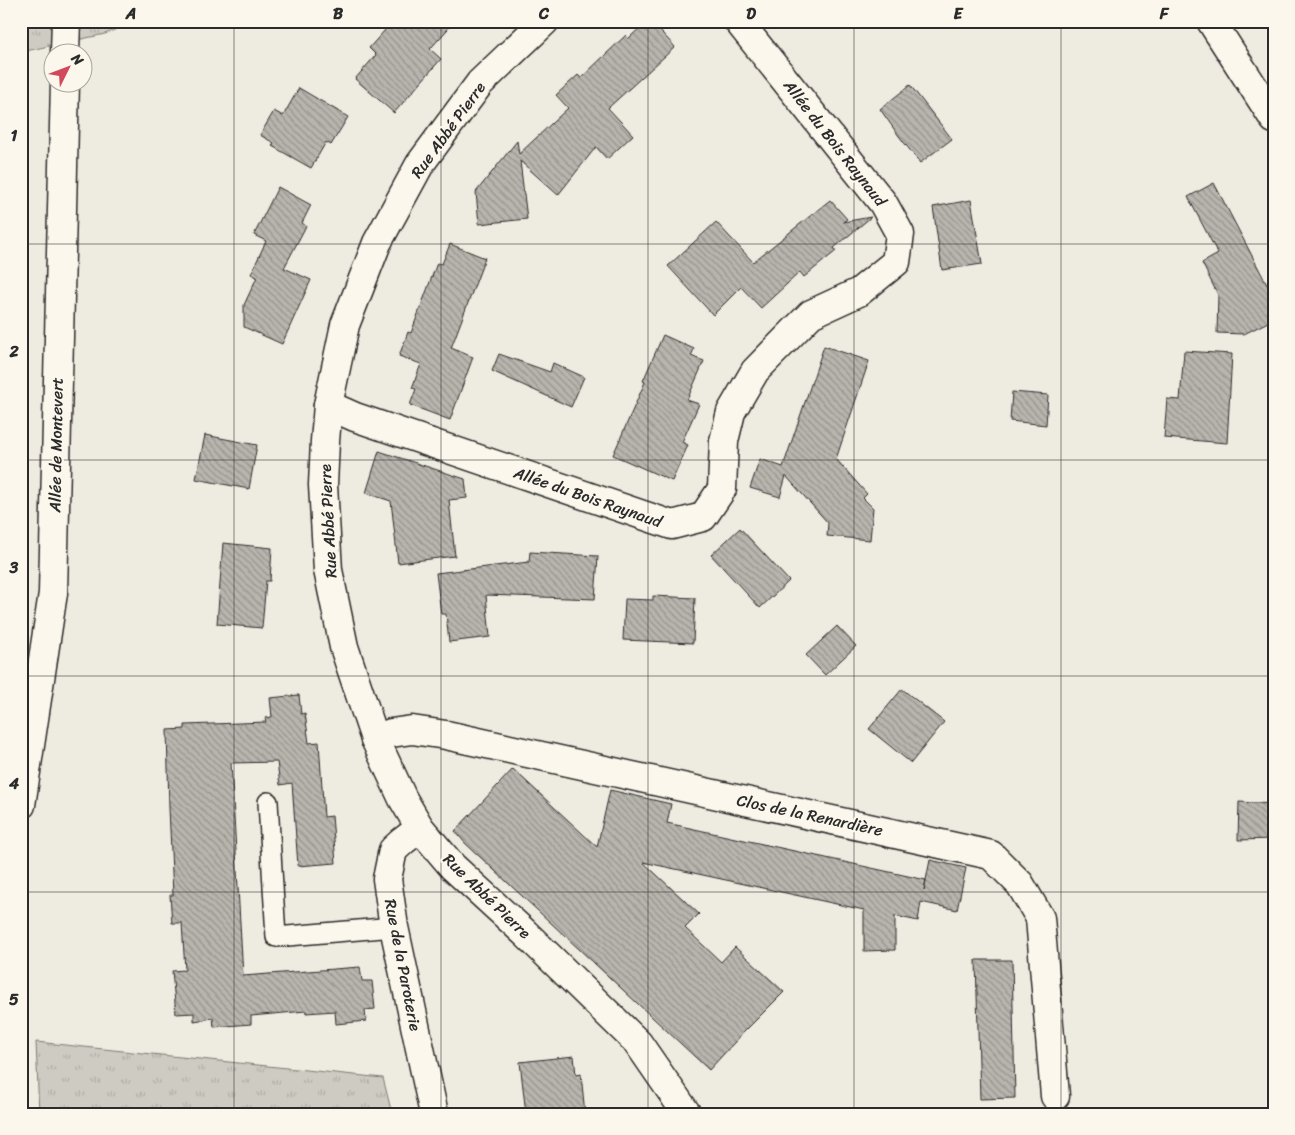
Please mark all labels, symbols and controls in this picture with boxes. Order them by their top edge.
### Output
text: A [125,0,136,28]
text: B [333,0,344,28]
text: C [538,0,550,28]
text: D [746,0,756,28]
text: E [954,0,964,28]
text: F [1159,0,1170,28]
north arrow [42,42,92,92]
text: N [64,47,90,72]
street label: Allée du Bois Raynaud [775,72,895,214]
street label: Rue Abbé Pierre [403,75,493,185]
text: 1 [11,121,18,150]
text: 2 [8,337,19,366]
street label: Allée de Montevert [40,377,72,514]
street label: Allée du Bois Raynaud [509,458,668,536]
street label: Rue Abbé Pierre [311,463,345,579]
text: 3 [9,553,19,582]
text: 4 [8,769,19,798]
street label: Clos de la Renardière [734,785,886,845]
street label: Rue Abbé Pierre [436,846,538,946]
street label: Rue de la Paroterie [376,897,430,1034]
text: 5 [9,985,19,1014]

